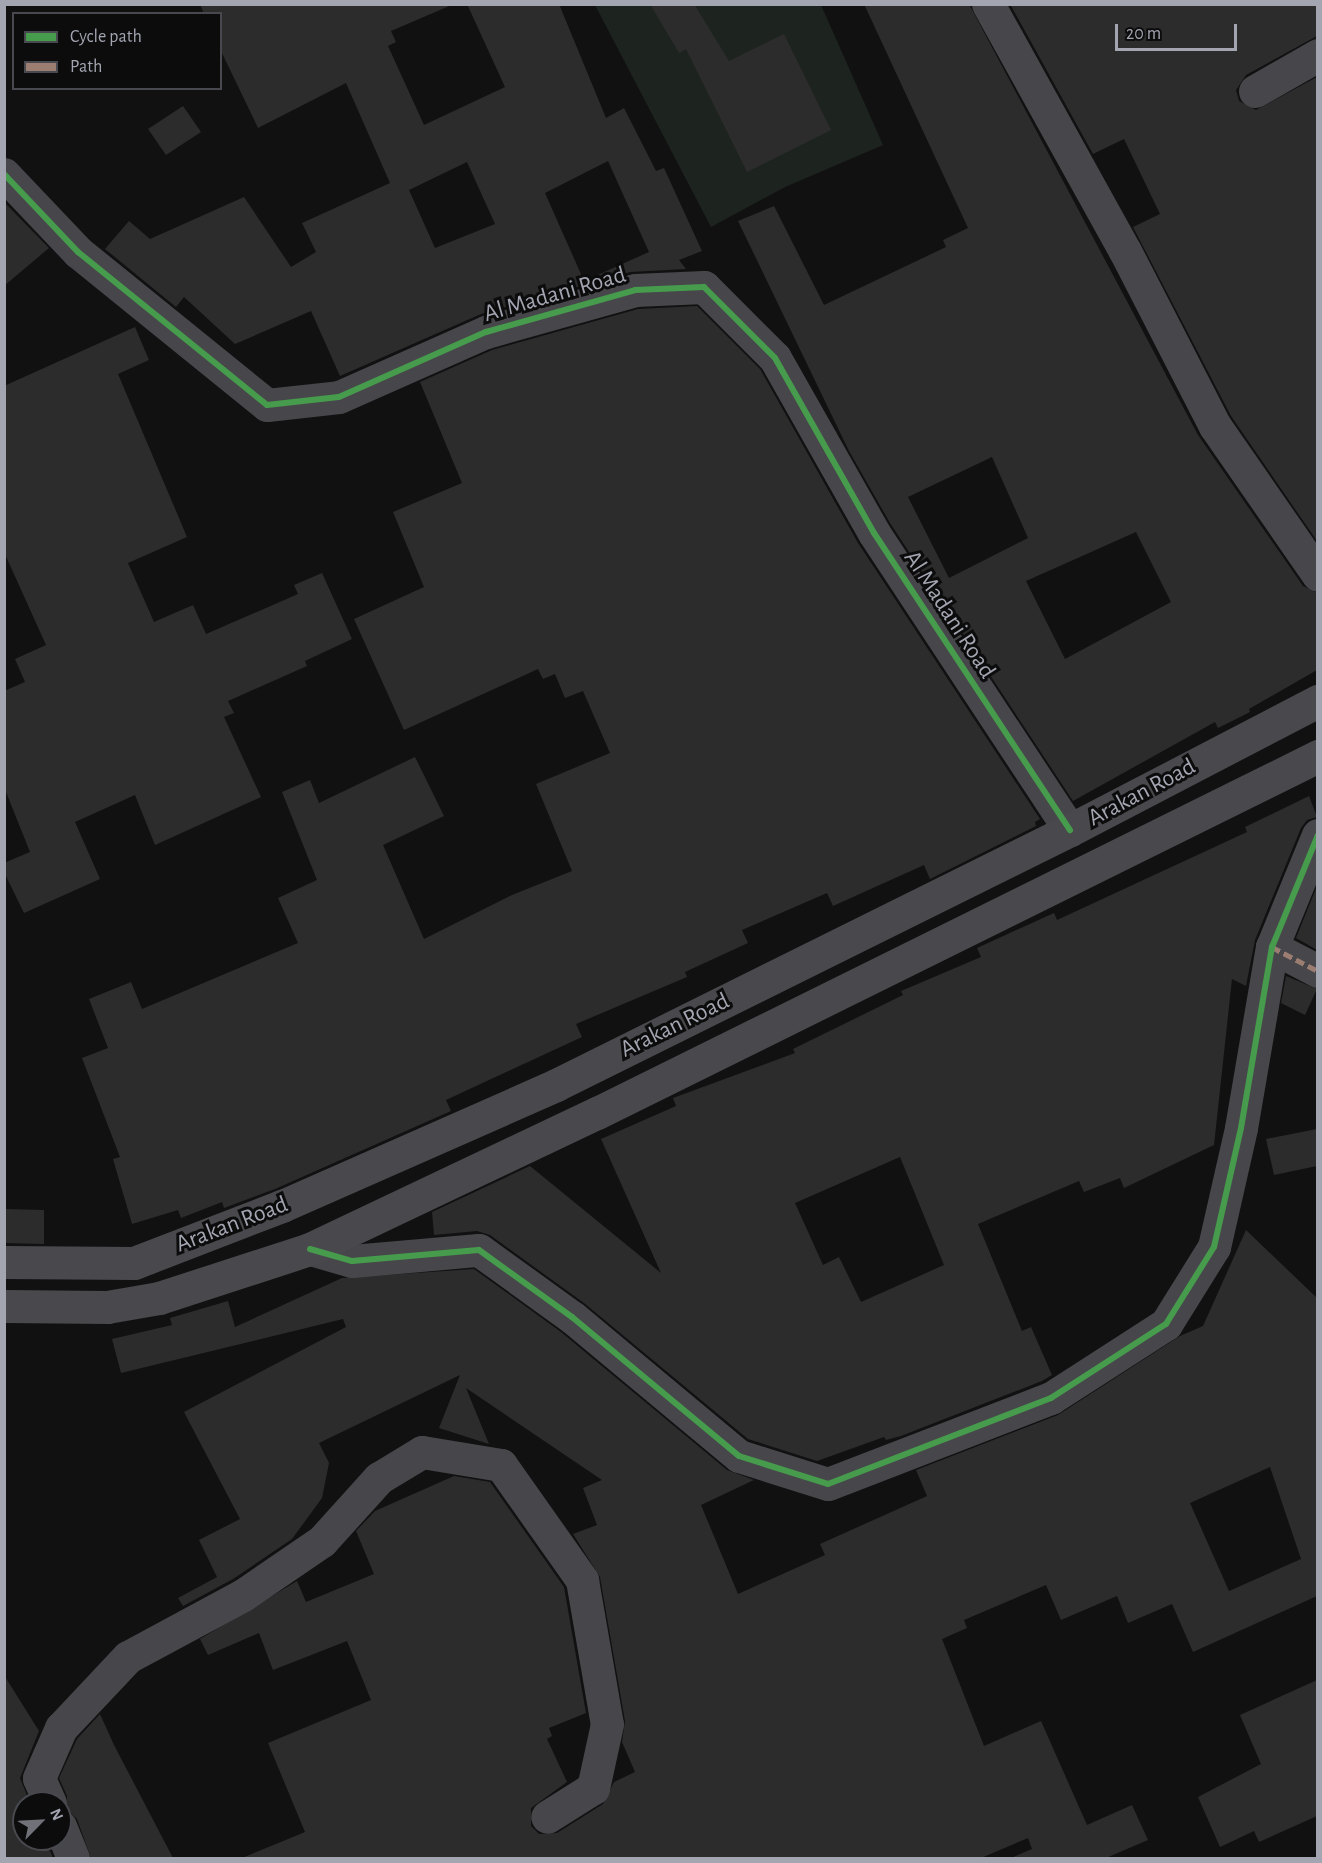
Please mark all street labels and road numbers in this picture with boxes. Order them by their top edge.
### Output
street label: Al Madani Road [481,261,629,329]
street label: Al Madani Road [897,546,1001,684]
street label: Arakan Road [1083,753,1201,833]
street label: Arakan Road [616,987,734,1065]
street label: Arakan Road [172,1190,292,1260]

